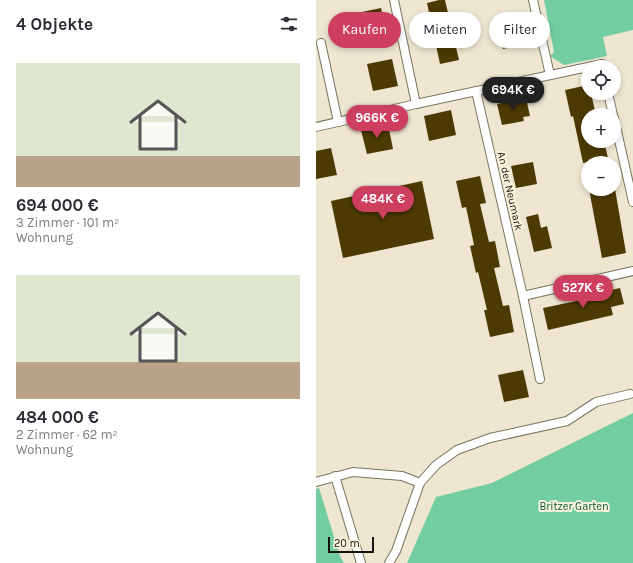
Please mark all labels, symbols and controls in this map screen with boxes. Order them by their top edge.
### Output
chip: Kaufen [328,12,401,48]
chip: Mieten [409,12,481,48]
chip: Filter [489,12,550,48]
icon: filters [278,13,300,35]
text: 4 Objekte [16,14,93,34]
map controls [581,60,621,196]
button: locate [581,60,621,100]
pin: 694K € [480,77,546,111]
text: 694K € [491,82,535,97]
icon: home [122,89,194,161]
pin: 966K € [344,105,410,139]
button: + [581,108,621,148]
text: 966K € [355,110,399,125]
street label: An der Neumark [495,150,525,232]
button: − [581,156,621,196]
pin: 484K € [350,186,416,220]
text: 484K € [361,191,405,206]
text: 694 000 € [16,195,98,215]
text: 3 Zimmer · 101 m² [16,215,119,230]
text: Wohnung [16,230,73,245]
pin: 527K € [550,275,616,309]
text: 527K € [562,280,604,295]
icon: home [122,301,194,373]
text: 484 000 € [16,407,99,427]
text: 2 Zimmer · 62 m² [16,427,118,442]
text: Wohnung [16,442,73,457]
park label: Britzer Garten [539,500,609,513]
scale bar [328,535,374,554]
text: 20 m [334,537,360,550]

